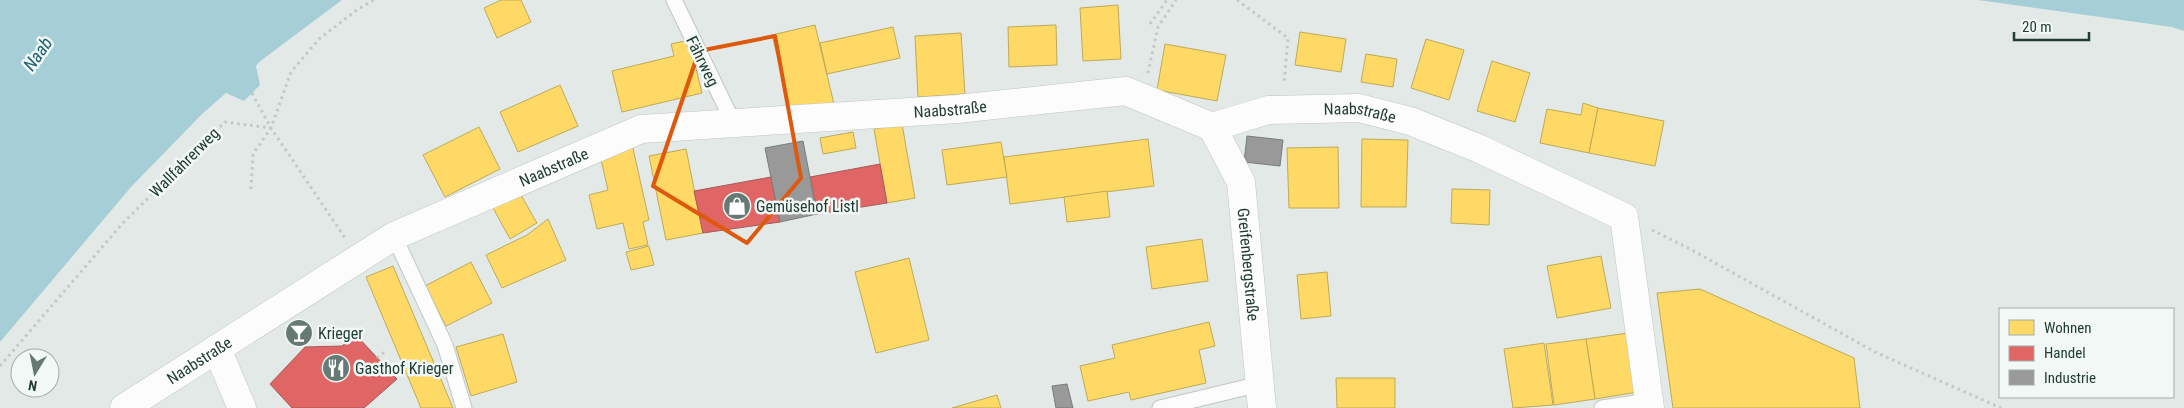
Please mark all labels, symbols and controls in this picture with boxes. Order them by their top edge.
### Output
scale bar [2014,10,2089,42]
text: 20 m [2022,18,2052,36]
water label: Naab [19,33,57,75]
street label: Fährweg [682,33,723,89]
street label: Naabstraße [913,97,988,122]
street label: Naabstraße [1323,99,1398,127]
street label: Wallfahrerweg [146,124,223,201]
street label: Naabstraße [516,144,591,191]
shop icon: Gemüsehof Listl [722,191,752,221]
place label: Gemüsehof Listl [756,197,859,216]
street label: Greifenbergstraße [1233,207,1263,322]
legend [1999,308,2174,398]
bar icon: Krieger [284,318,314,348]
text: Wohnen [2044,319,2092,337]
place label: Krieger [318,324,363,343]
street label: Naabstraße [163,333,235,388]
text: Handel [2044,344,2086,362]
north arrow [10,348,60,398]
restaurant icon: Gasthof Krieger [321,353,351,383]
place label: Gasthof Krieger [355,359,454,378]
text: Industrie [2044,369,2096,387]
text: N [27,377,38,394]

